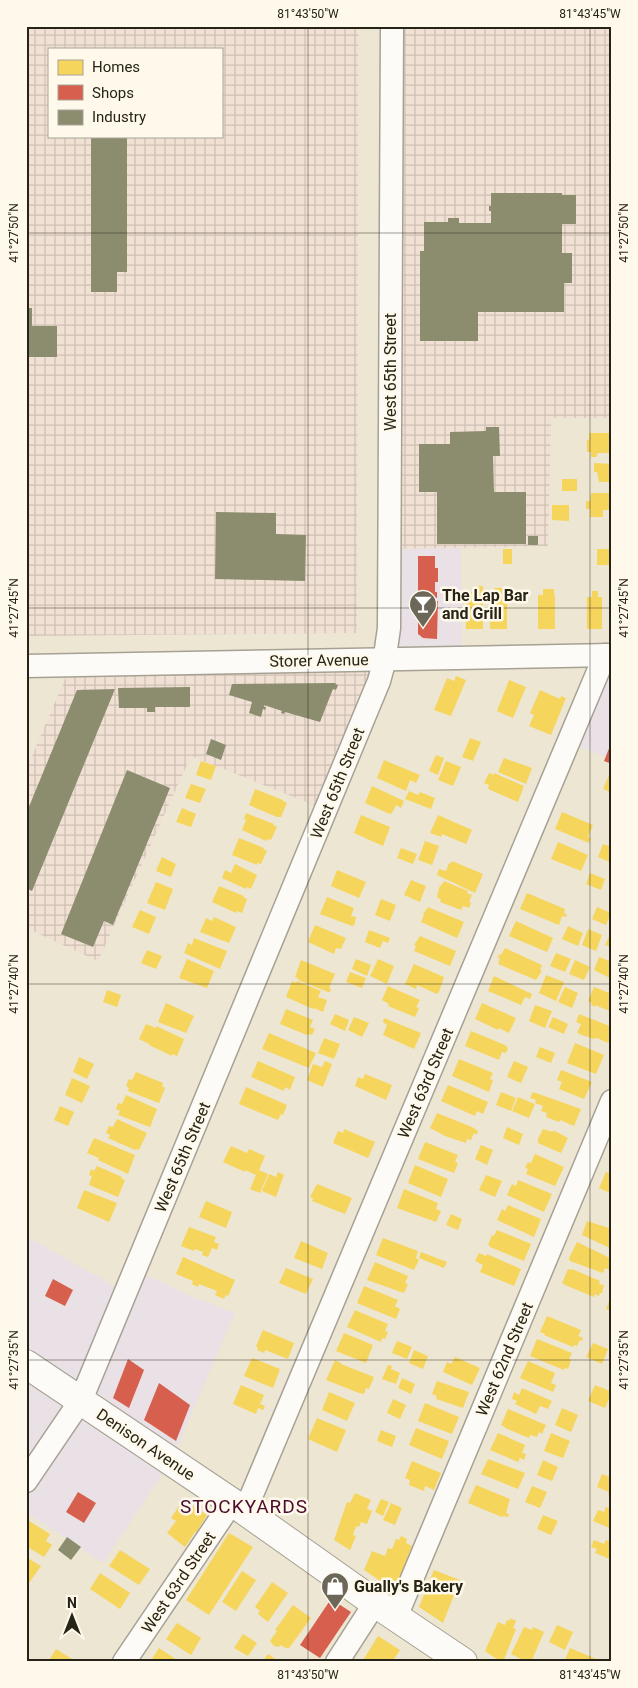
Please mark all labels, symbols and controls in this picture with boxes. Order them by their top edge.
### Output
text: 81°43'50"W [277,7,339,21]
text: 81°43'45"W [559,7,621,21]
legend [48,48,222,138]
text: Homes [92,58,140,76]
text: Shops [92,84,134,102]
text: Industry [92,108,146,126]
text: 41°27'50"N [7,203,21,263]
text: 41°27'50"N [617,203,631,263]
street label: West 65th Street [381,313,400,431]
text: 41°27'45"N [7,578,21,638]
text: 41°27'45"N [617,578,631,638]
place label: The Lap Bar and Grill [442,586,528,623]
bar icon: The Lap Bar and Grill [408,589,438,628]
street label: Storer Avenue [269,650,369,671]
street label: West 65th Street [307,725,368,842]
text: 41°27'40"N [7,954,21,1014]
text: 41°27'40"N [617,954,631,1014]
street label: West 63rd Street [394,1025,457,1141]
street label: West 65th Street [151,1099,214,1215]
street label: West 62nd Street [472,1299,537,1419]
text: 41°27'35"N [7,1330,21,1390]
text: 41°27'35"N [617,1330,631,1390]
street label: Denison Avenue [93,1405,198,1484]
district label: STOCKYARDS [180,1495,308,1518]
street label: West 63rd Street [137,1528,219,1637]
shop icon: Gually's Bakery [320,1571,350,1610]
place label: Gually's Bakery [354,1577,464,1596]
north arrow [48,1590,98,1640]
text: N [67,1595,77,1611]
text: 81°43'50"W [277,1668,339,1682]
text: 81°43'45"W [559,1668,621,1682]

